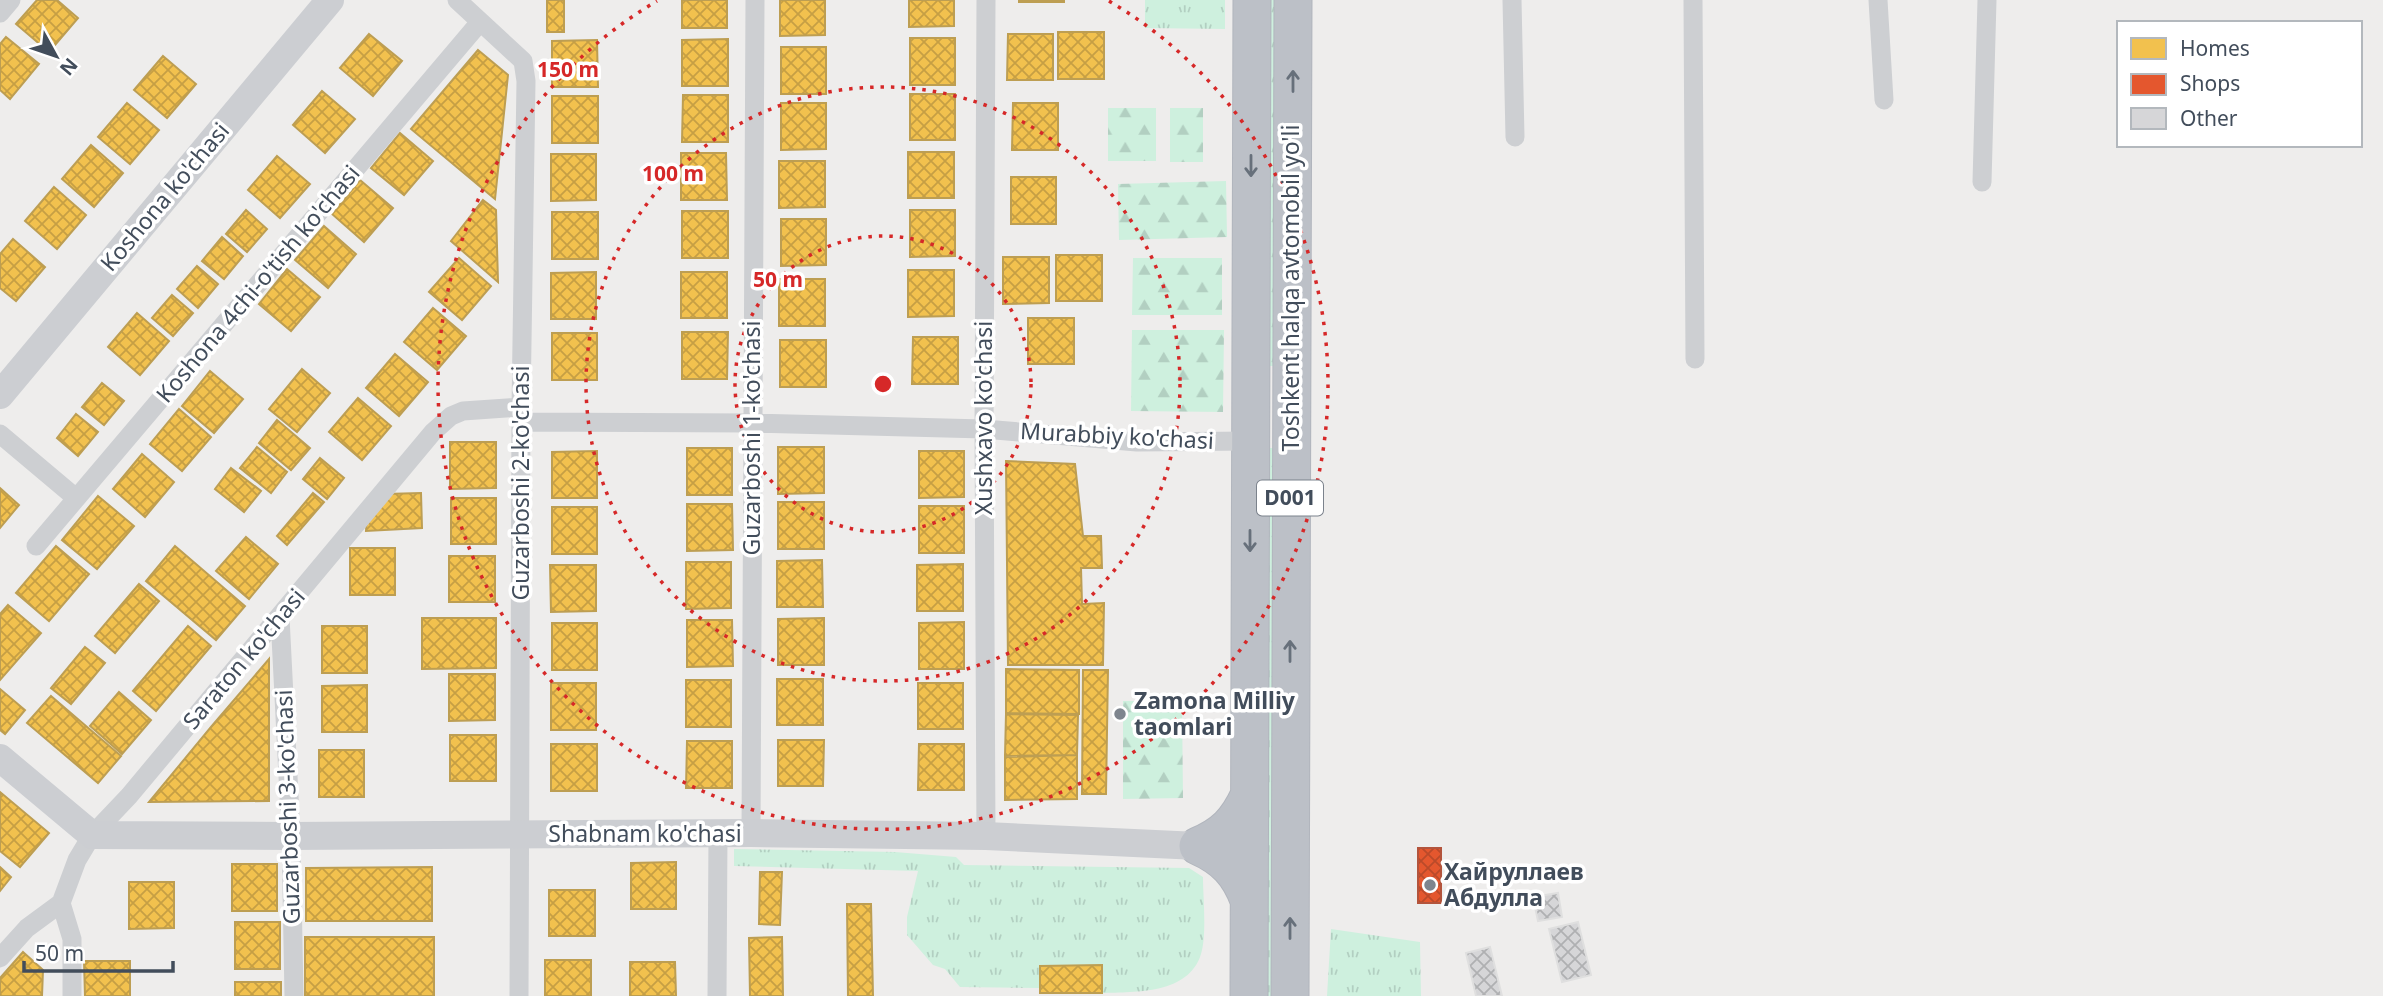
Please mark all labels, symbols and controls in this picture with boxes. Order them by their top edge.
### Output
north arrow [21,21,91,91]
legend [2117,21,2362,147]
text: Homes [2180,34,2250,62]
text: N [54,53,84,81]
text: 150 m [537,55,599,83]
text: Shops [2180,69,2240,97]
one-way arrow [1286,70,1300,93]
text: Other [2180,104,2238,132]
street label: Koshona ko'chasi [92,115,236,278]
street label: Toshkent halqa avtomobil yo'li [1274,125,1306,451]
one-way arrow [1244,154,1258,177]
street label: Koshona 4chi-o'tish ko'chasi [148,158,366,409]
text: 100 m [642,159,704,187]
text: 50 m [753,265,803,293]
street label: Guzarboshi 1-ko'chasi [735,321,767,555]
street label: Xushxavo ko'chasi [967,321,999,515]
street label: Guzarboshi 2-ko'chasi [504,366,536,600]
centre of rings [871,372,895,396]
street label: Murabbiy ko'chasi [1019,414,1215,456]
road number: D001 [1257,480,1323,516]
one-way arrow [1243,529,1257,552]
street label: Saraton ko'chasi [175,581,312,736]
one-way arrow [1283,640,1297,663]
place label: Zamona Milliy taomlari [1134,684,1296,742]
street label: Guzarboshi 3-ko'chasi [267,689,307,925]
marker: Zamona Milliy taomlari [1112,706,1128,722]
street label: Shabnam ko'chasi [548,817,742,849]
place label: Хайруллаев Абдулла [1444,855,1584,913]
marker: Хайруллаев Абдулла [1422,877,1438,893]
one-way arrow [1283,917,1297,940]
scale bar [24,930,173,974]
text: 50 m [35,939,84,967]

